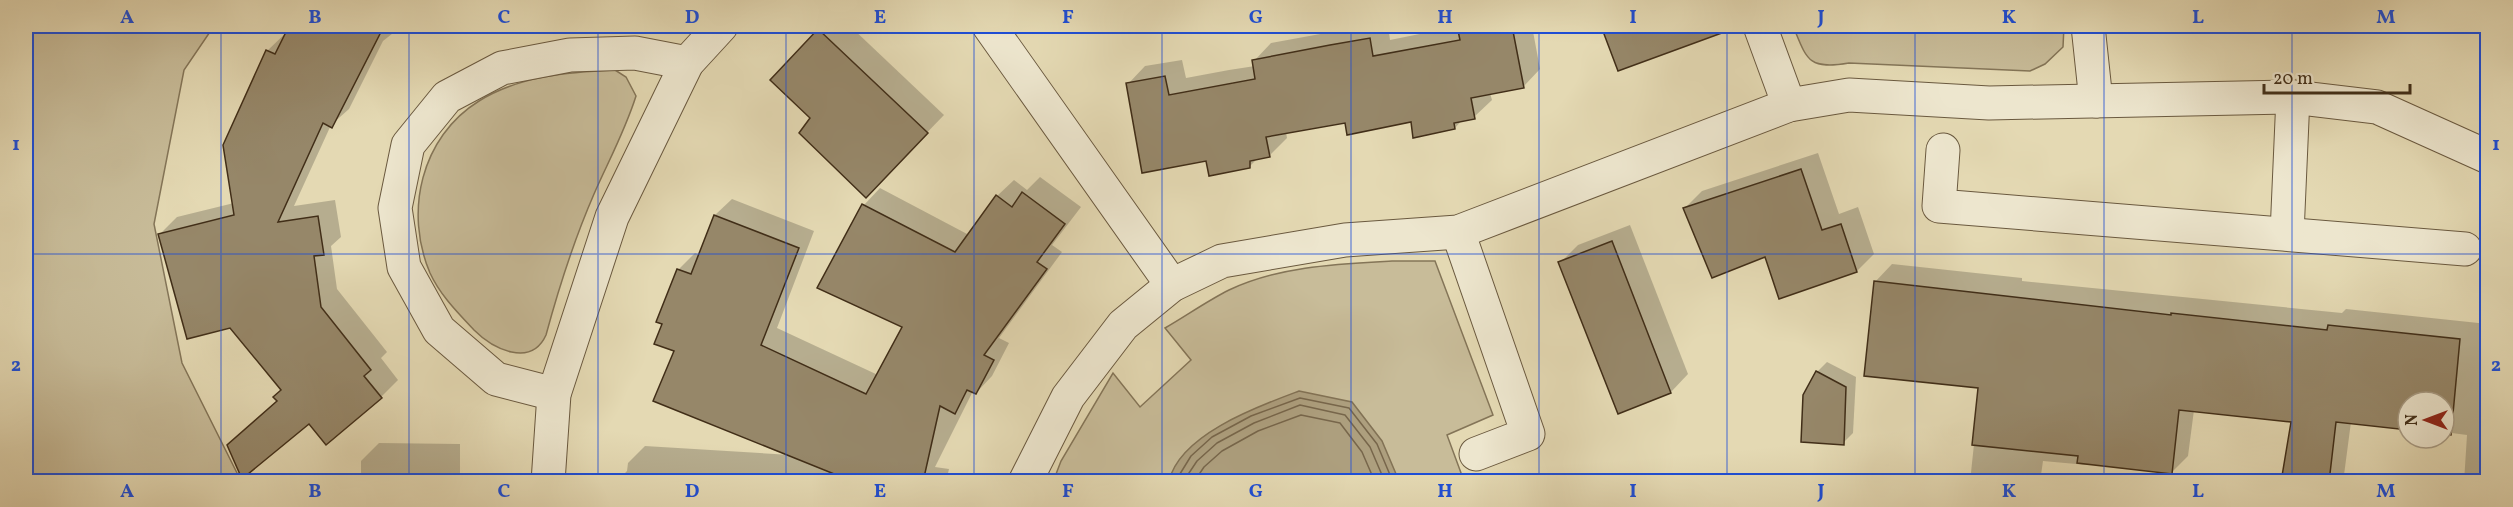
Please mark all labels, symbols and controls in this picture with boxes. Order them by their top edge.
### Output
text: A [120,4,134,32]
text: B [308,4,322,32]
text: C [498,4,511,32]
text: D [685,4,699,32]
text: E [874,4,886,32]
text: F [1062,4,1074,32]
text: G [1249,4,1263,32]
text: H [1437,4,1453,32]
text: I [1629,4,1637,32]
text: J [1816,4,1825,32]
text: K [2002,4,2017,32]
text: L [2192,4,2204,32]
text: M [2376,4,2396,32]
scale bar [2264,57,2410,95]
text: 20 m [2273,67,2313,92]
text: 1 [12,131,20,159]
text: 1 [2492,131,2500,159]
text: 2 [11,352,21,380]
text: 2 [2491,352,2501,380]
north arrow [2396,390,2456,450]
text: N [2402,414,2424,426]
text: A [120,478,134,506]
text: B [308,478,322,506]
text: C [498,478,511,506]
text: D [685,478,699,506]
text: E [874,478,886,506]
text: F [1062,478,1074,506]
text: G [1249,478,1263,506]
text: H [1437,478,1453,506]
text: I [1629,478,1637,506]
text: J [1816,478,1825,506]
text: K [2002,478,2017,506]
text: L [2192,478,2204,506]
text: M [2376,478,2396,506]

